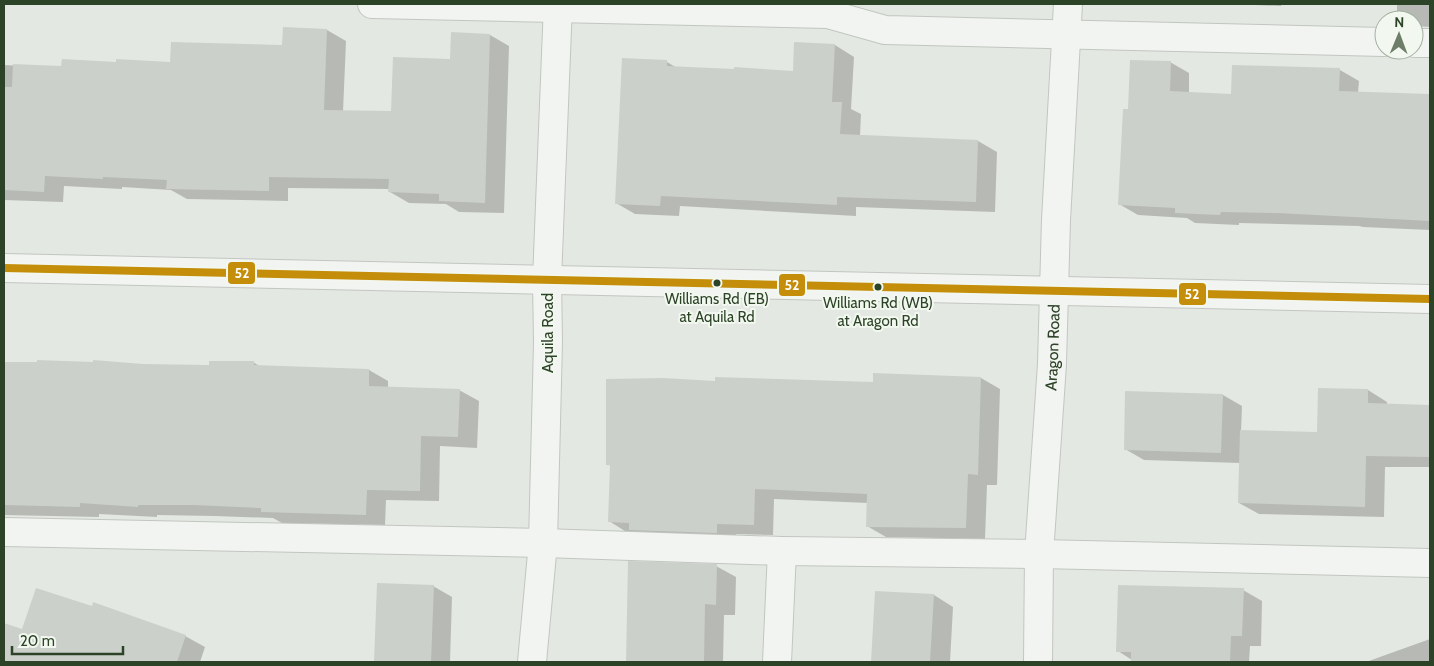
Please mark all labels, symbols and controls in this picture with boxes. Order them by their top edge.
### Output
north arrow [1374,10,1424,60]
text: N [1394,13,1404,31]
line badge: 52 [227,261,256,285]
text: 52 [235,264,249,282]
line badge: 52 [778,273,806,297]
text: 52 [785,276,799,294]
marker: Williams Rd (EB) at Aquila Rd [712,278,722,288]
marker: Williams Rd (WB) at Aragon Rd [873,282,883,292]
line badge: 52 [1178,282,1207,306]
text: 52 [1185,285,1199,303]
place label: Williams Rd (EB) at Aquila Rd [665,290,769,326]
street label: Aquila Road [538,293,557,373]
place label: Williams Rd (WB) at Aragon Rd [823,294,933,330]
street label: Aragon Road [1041,304,1063,391]
scale bar [12,624,124,656]
text: 20 m [20,632,55,650]

